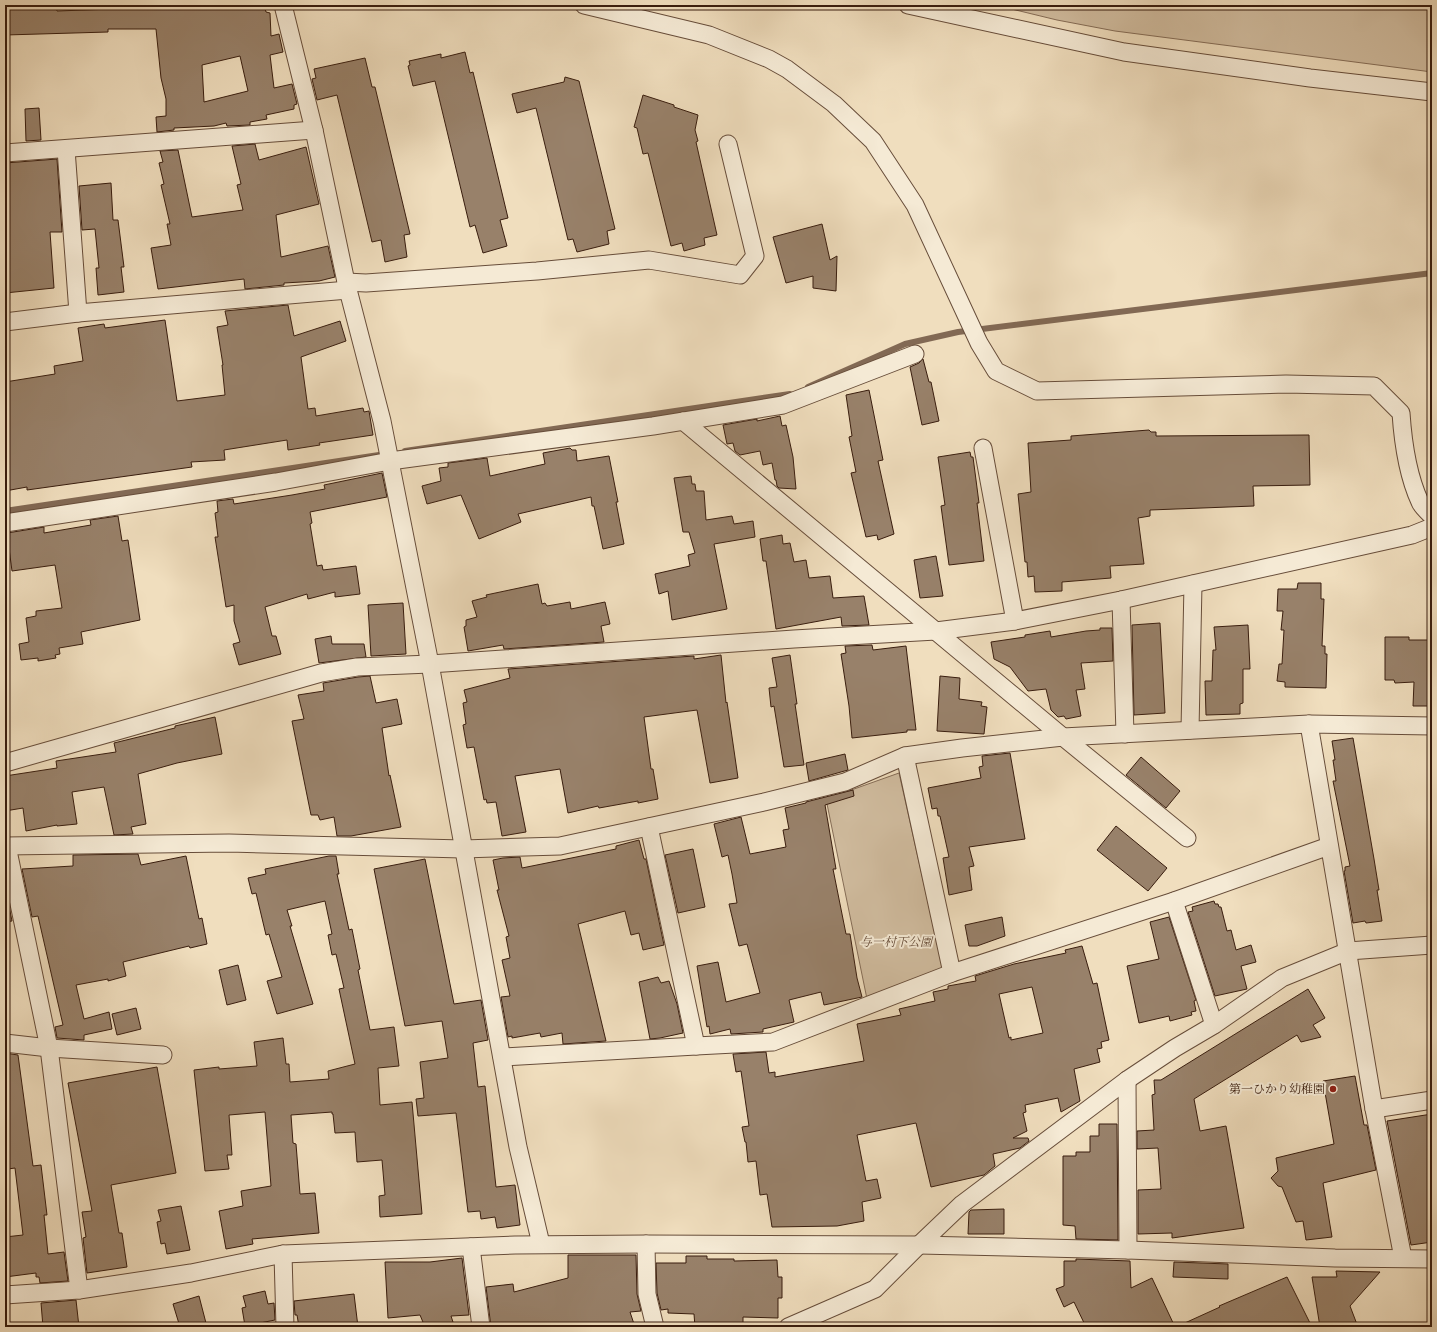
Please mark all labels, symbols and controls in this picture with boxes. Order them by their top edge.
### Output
park label: 与一村下公園 [860,935,934,950]
place label: 第一ひかり幼稚園 [1229,1082,1325,1097]
marker: 第一ひかり幼稚園 [1328,1084,1338,1094]

